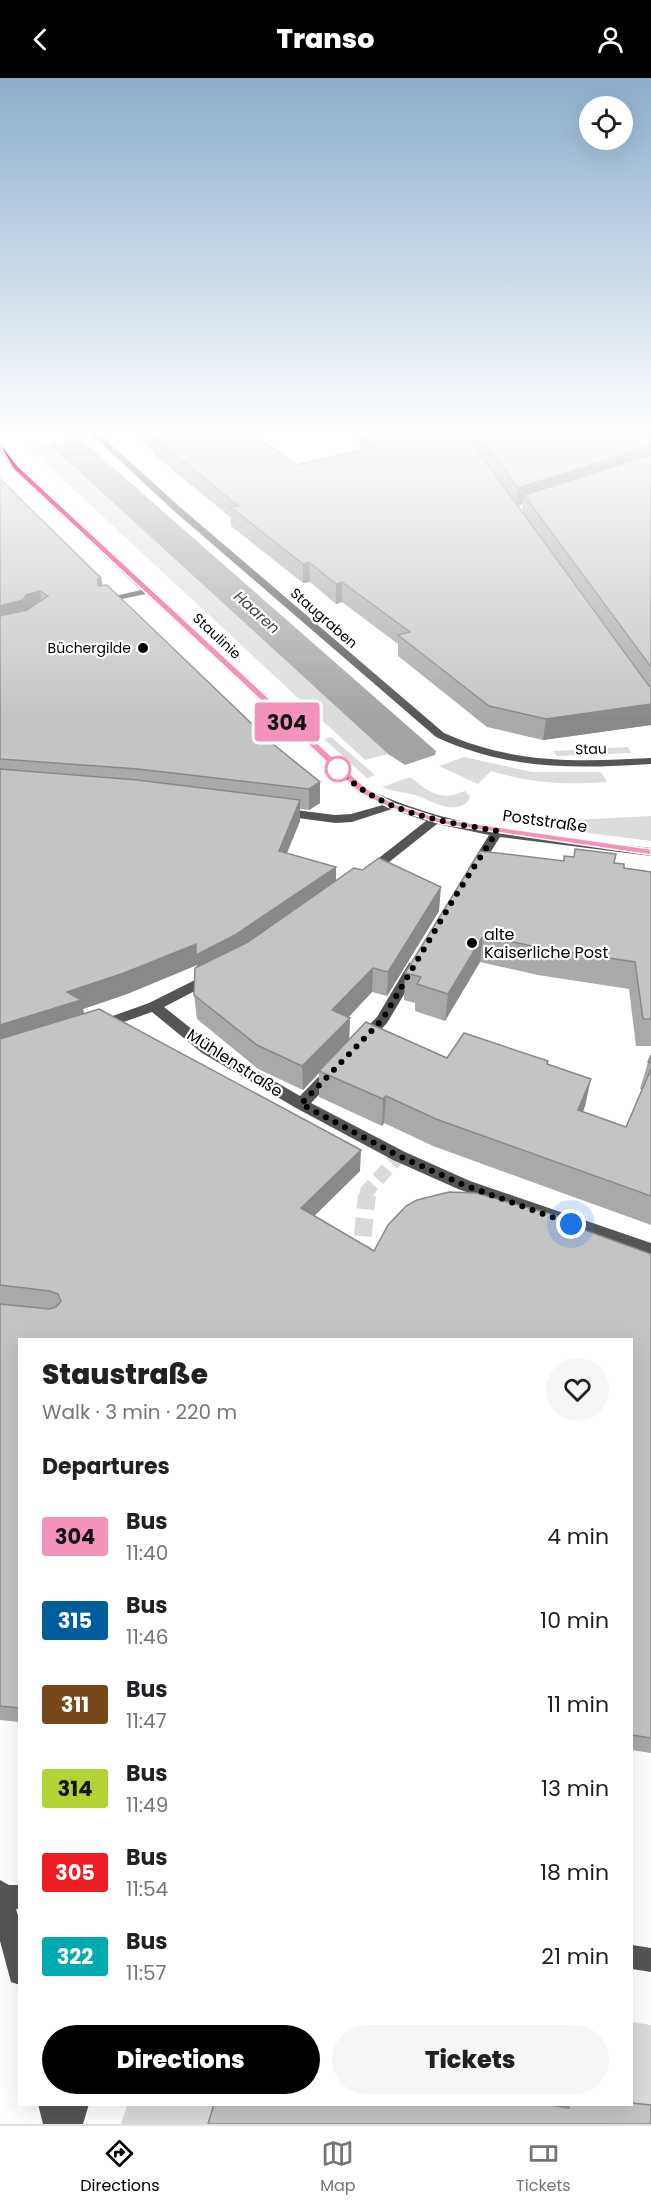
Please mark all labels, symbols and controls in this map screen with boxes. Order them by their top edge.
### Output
text: Transo [277,20,374,57]
icon: back [24,23,57,56]
icon: person [594,23,627,56]
map controls [579,96,633,150]
button: locate [579,96,633,150]
street label: Staugraben [286,583,362,653]
water label: Haaren [229,586,285,638]
street label: Staulinie [188,608,246,664]
place label: Büchergilde [48,638,131,658]
marker: Büchergilde [136,641,150,655]
line badge: 304 [252,702,322,742]
text: 304 [267,708,307,737]
street label: Stau [575,738,607,760]
unlabelled marker [325,756,351,782]
street label: Poststraße [501,804,589,838]
place label: alte Kaiserliche Post [484,923,608,964]
marker: alte Kaiserliche Post [465,936,479,950]
street label: Mühlenstraße [183,1023,288,1103]
your location [556,1209,586,1239]
text: Staustraße [42,1355,208,1394]
button: heart [546,1358,609,1421]
text: Walk · 3 min · 220 m [42,1398,237,1426]
text: Departures [42,1451,170,1482]
text: Bus [126,1506,168,1537]
text: 4 min [547,1521,609,1552]
text: 304 [55,1522,95,1551]
text: 11:40 [126,1539,168,1567]
text: Bus [126,1590,168,1621]
text: 10 min [540,1605,609,1636]
text: 315 [58,1606,92,1635]
text: 11:46 [126,1623,168,1651]
text: Bus [126,1674,168,1705]
text: 11 min [547,1689,609,1720]
text: 311 [61,1690,89,1719]
text: 11:47 [126,1707,167,1735]
text: Bus [126,1758,168,1789]
text: 13 min [541,1773,609,1804]
text: 314 [58,1774,92,1803]
text: 11:49 [126,1791,168,1819]
text: Bus [126,1842,168,1873]
text: 18 min [540,1857,609,1888]
text: 305 [55,1858,95,1887]
text: 11:54 [126,1875,168,1903]
text: Bus [126,1926,168,1957]
text: 21 min [541,1941,609,1972]
text: 322 [57,1942,93,1971]
text: 11:57 [126,1959,167,1987]
button: Directions [42,2025,320,2094]
button: Tickets [332,2025,609,2094]
tab: Directions [80,2137,160,2198]
tab: Map [320,2137,356,2198]
tab: Tickets [516,2137,571,2198]

